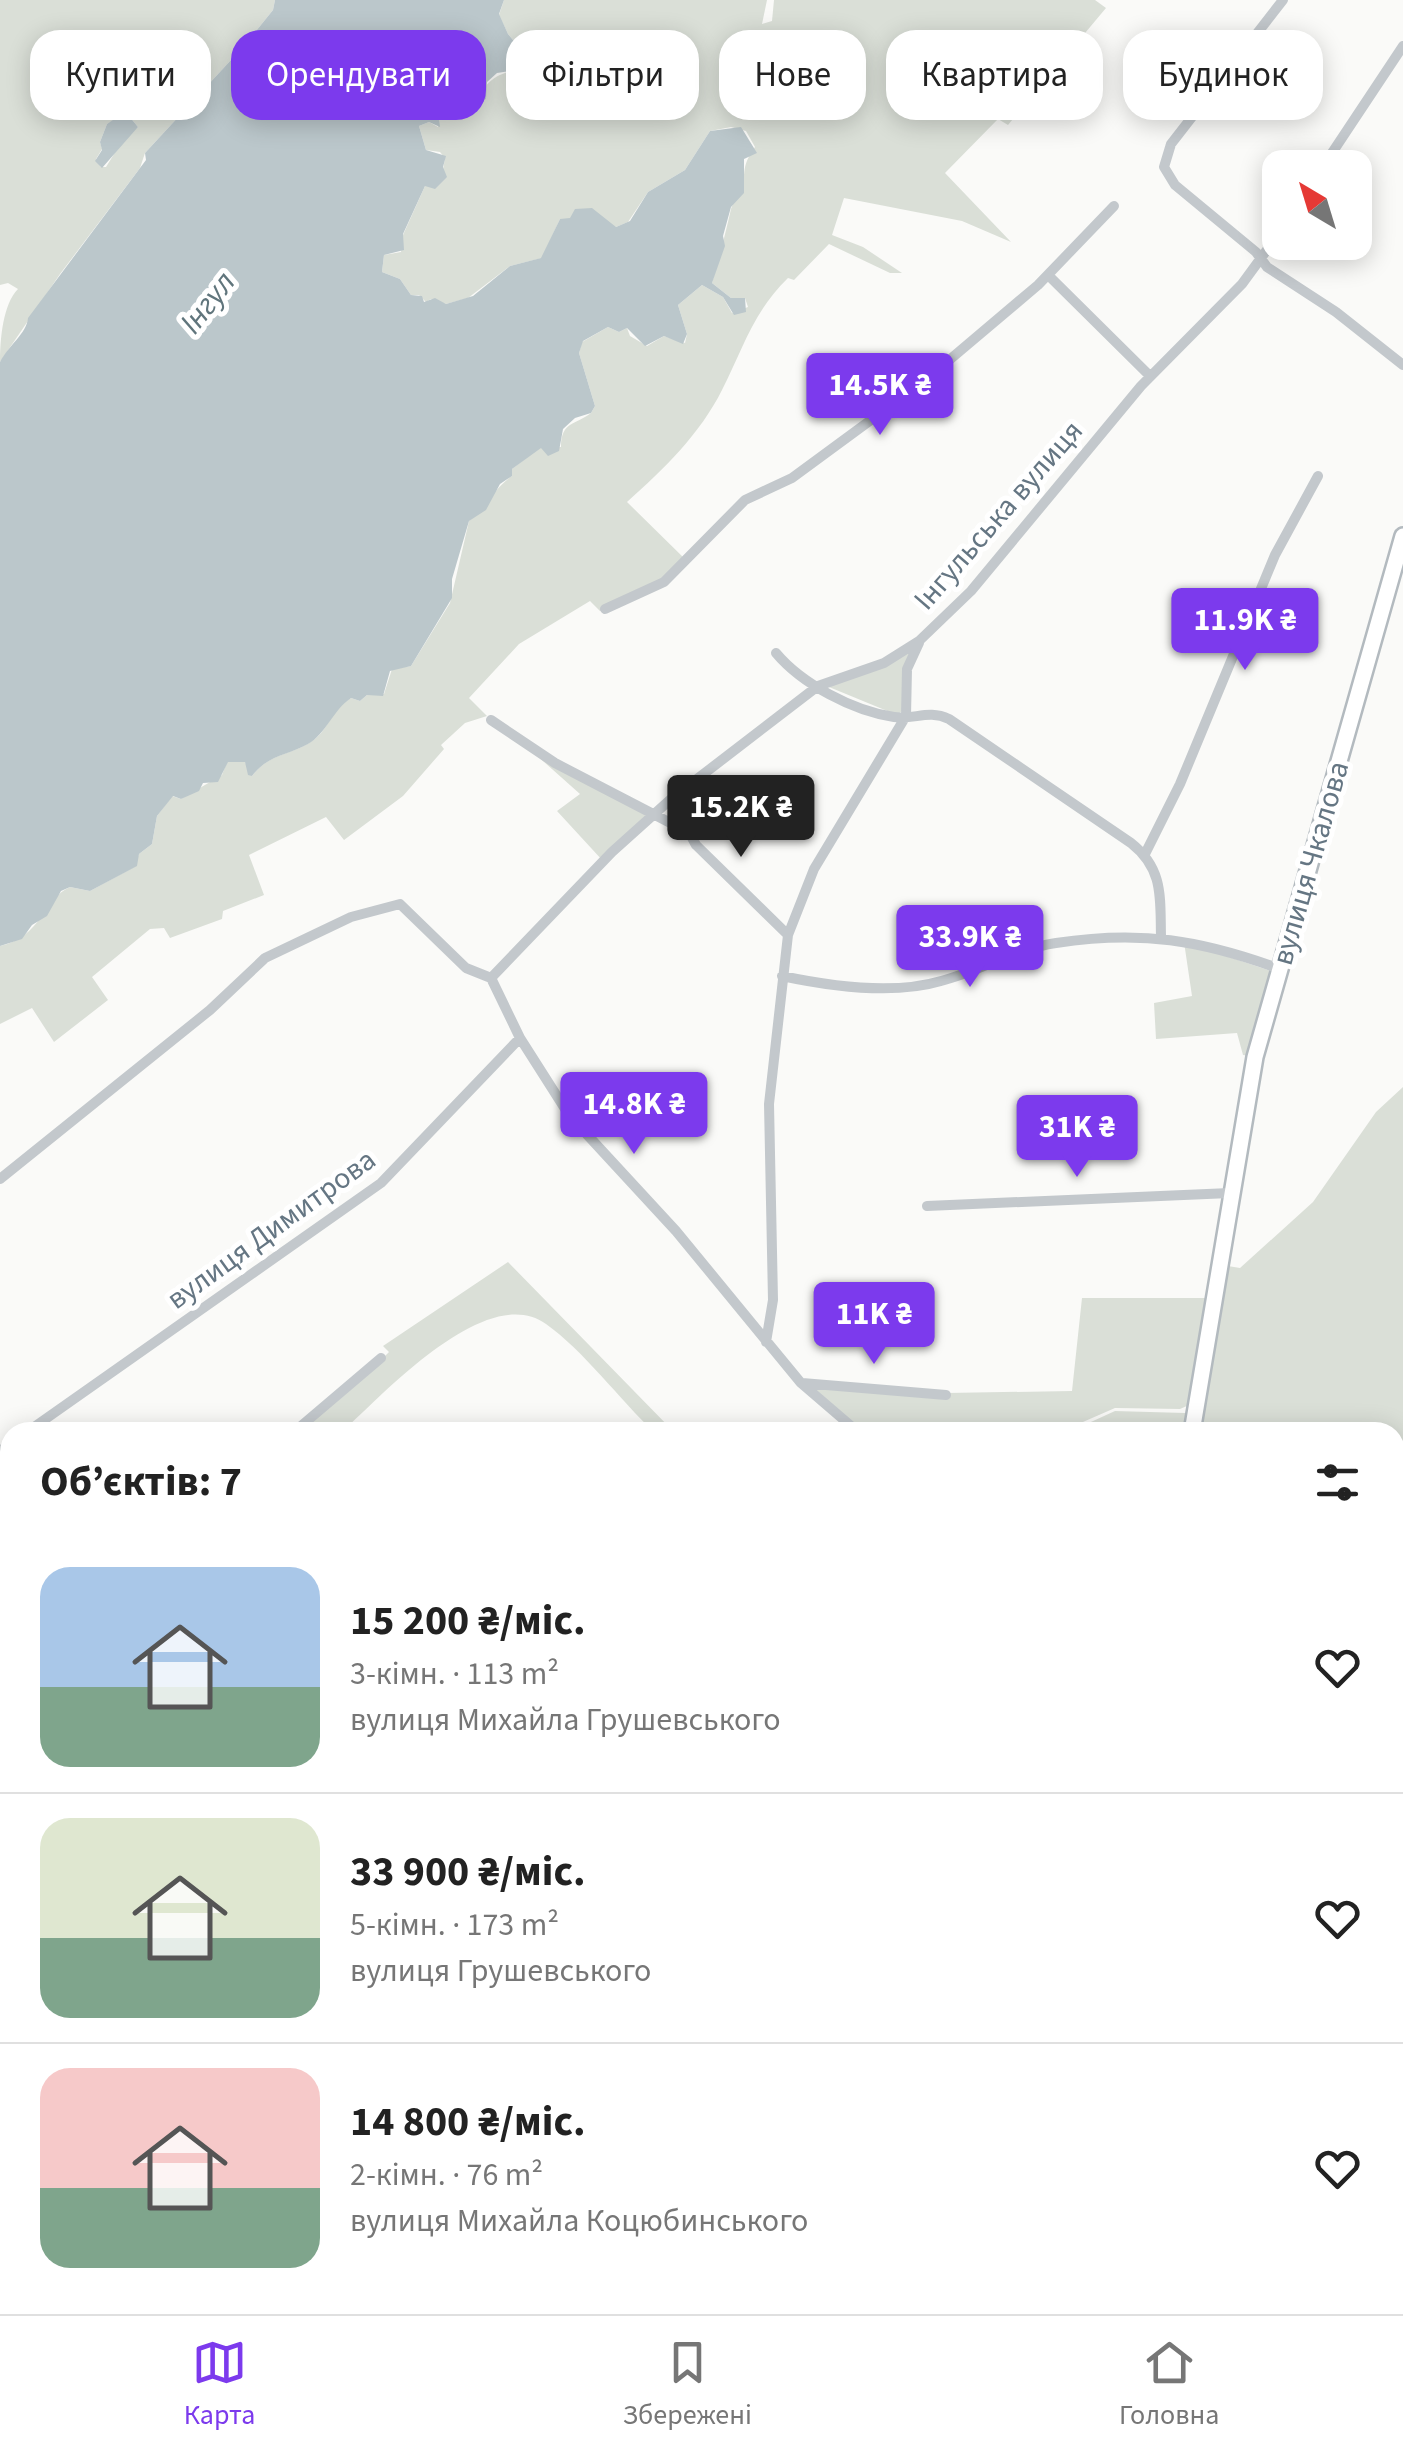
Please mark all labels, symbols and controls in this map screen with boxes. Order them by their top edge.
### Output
chip: Купити [30,30,211,120]
chip: Орендувати [231,30,486,120]
chip: Фільтри [506,30,699,120]
chip: Нове [719,30,866,120]
chip: Квартира [886,30,1103,120]
chip: Будинок [1123,30,1323,120]
north arrow [1262,150,1372,260]
map controls [1262,150,1372,260]
water label: Інгул [169,262,247,344]
pin: 14.5K ₴ [788,353,972,438]
text: 14.5K ₴ [828,362,932,408]
street label: Інгульська вулиця [904,411,1093,620]
pin: 11.9K ₴ [1153,588,1337,673]
text: 11.9K ₴ [1193,597,1297,643]
street label: вулиця Чкалова [1261,756,1360,970]
pin: 15.2K ₴ [649,775,833,860]
text: 15.2K ₴ [689,784,793,830]
pin: 33.9K ₴ [878,905,1062,990]
text: 33.9K ₴ [918,914,1022,960]
pin: 14.8K ₴ [542,1072,726,1157]
text: 14.8K ₴ [582,1081,686,1127]
pin: 31K ₴ [1007,1095,1147,1180]
text: 31K ₴ [1039,1104,1115,1150]
street label: вулиця Димитрова [158,1139,385,1320]
pin: 11K ₴ [804,1282,944,1367]
text: 11K ₴ [836,1291,912,1337]
text: Об’єктів: 7 [40,1452,242,1512]
icon: filters [1310,1455,1365,1510]
text: 15 200 ₴/міс. [350,1591,586,1651]
icon: home [120,1607,240,1727]
icon: heart [1310,1640,1365,1695]
text: 3-кімн. · 113 m² [350,1651,559,1697]
text: вулиця Михайла Грушевського [350,1697,780,1743]
text: 33 900 ₴/міс. [350,1842,586,1902]
icon: home [120,1858,240,1978]
icon: heart [1310,1891,1365,1946]
text: 5-кімн. · 173 m² [350,1902,559,1948]
text: вулиця Грушевського [350,1948,651,1994]
text: 14 800 ₴/міс. [350,2092,586,2152]
icon: home [120,2108,240,2228]
icon: heart [1310,2141,1365,2196]
text: 2-кімн. · 76 m² [350,2152,543,2198]
text: вулиця Михайла Коцюбинського [350,2198,808,2244]
tab: Карта [184,2335,255,2435]
tab: Збережені [623,2335,752,2435]
tab: Головна [1119,2335,1219,2435]

